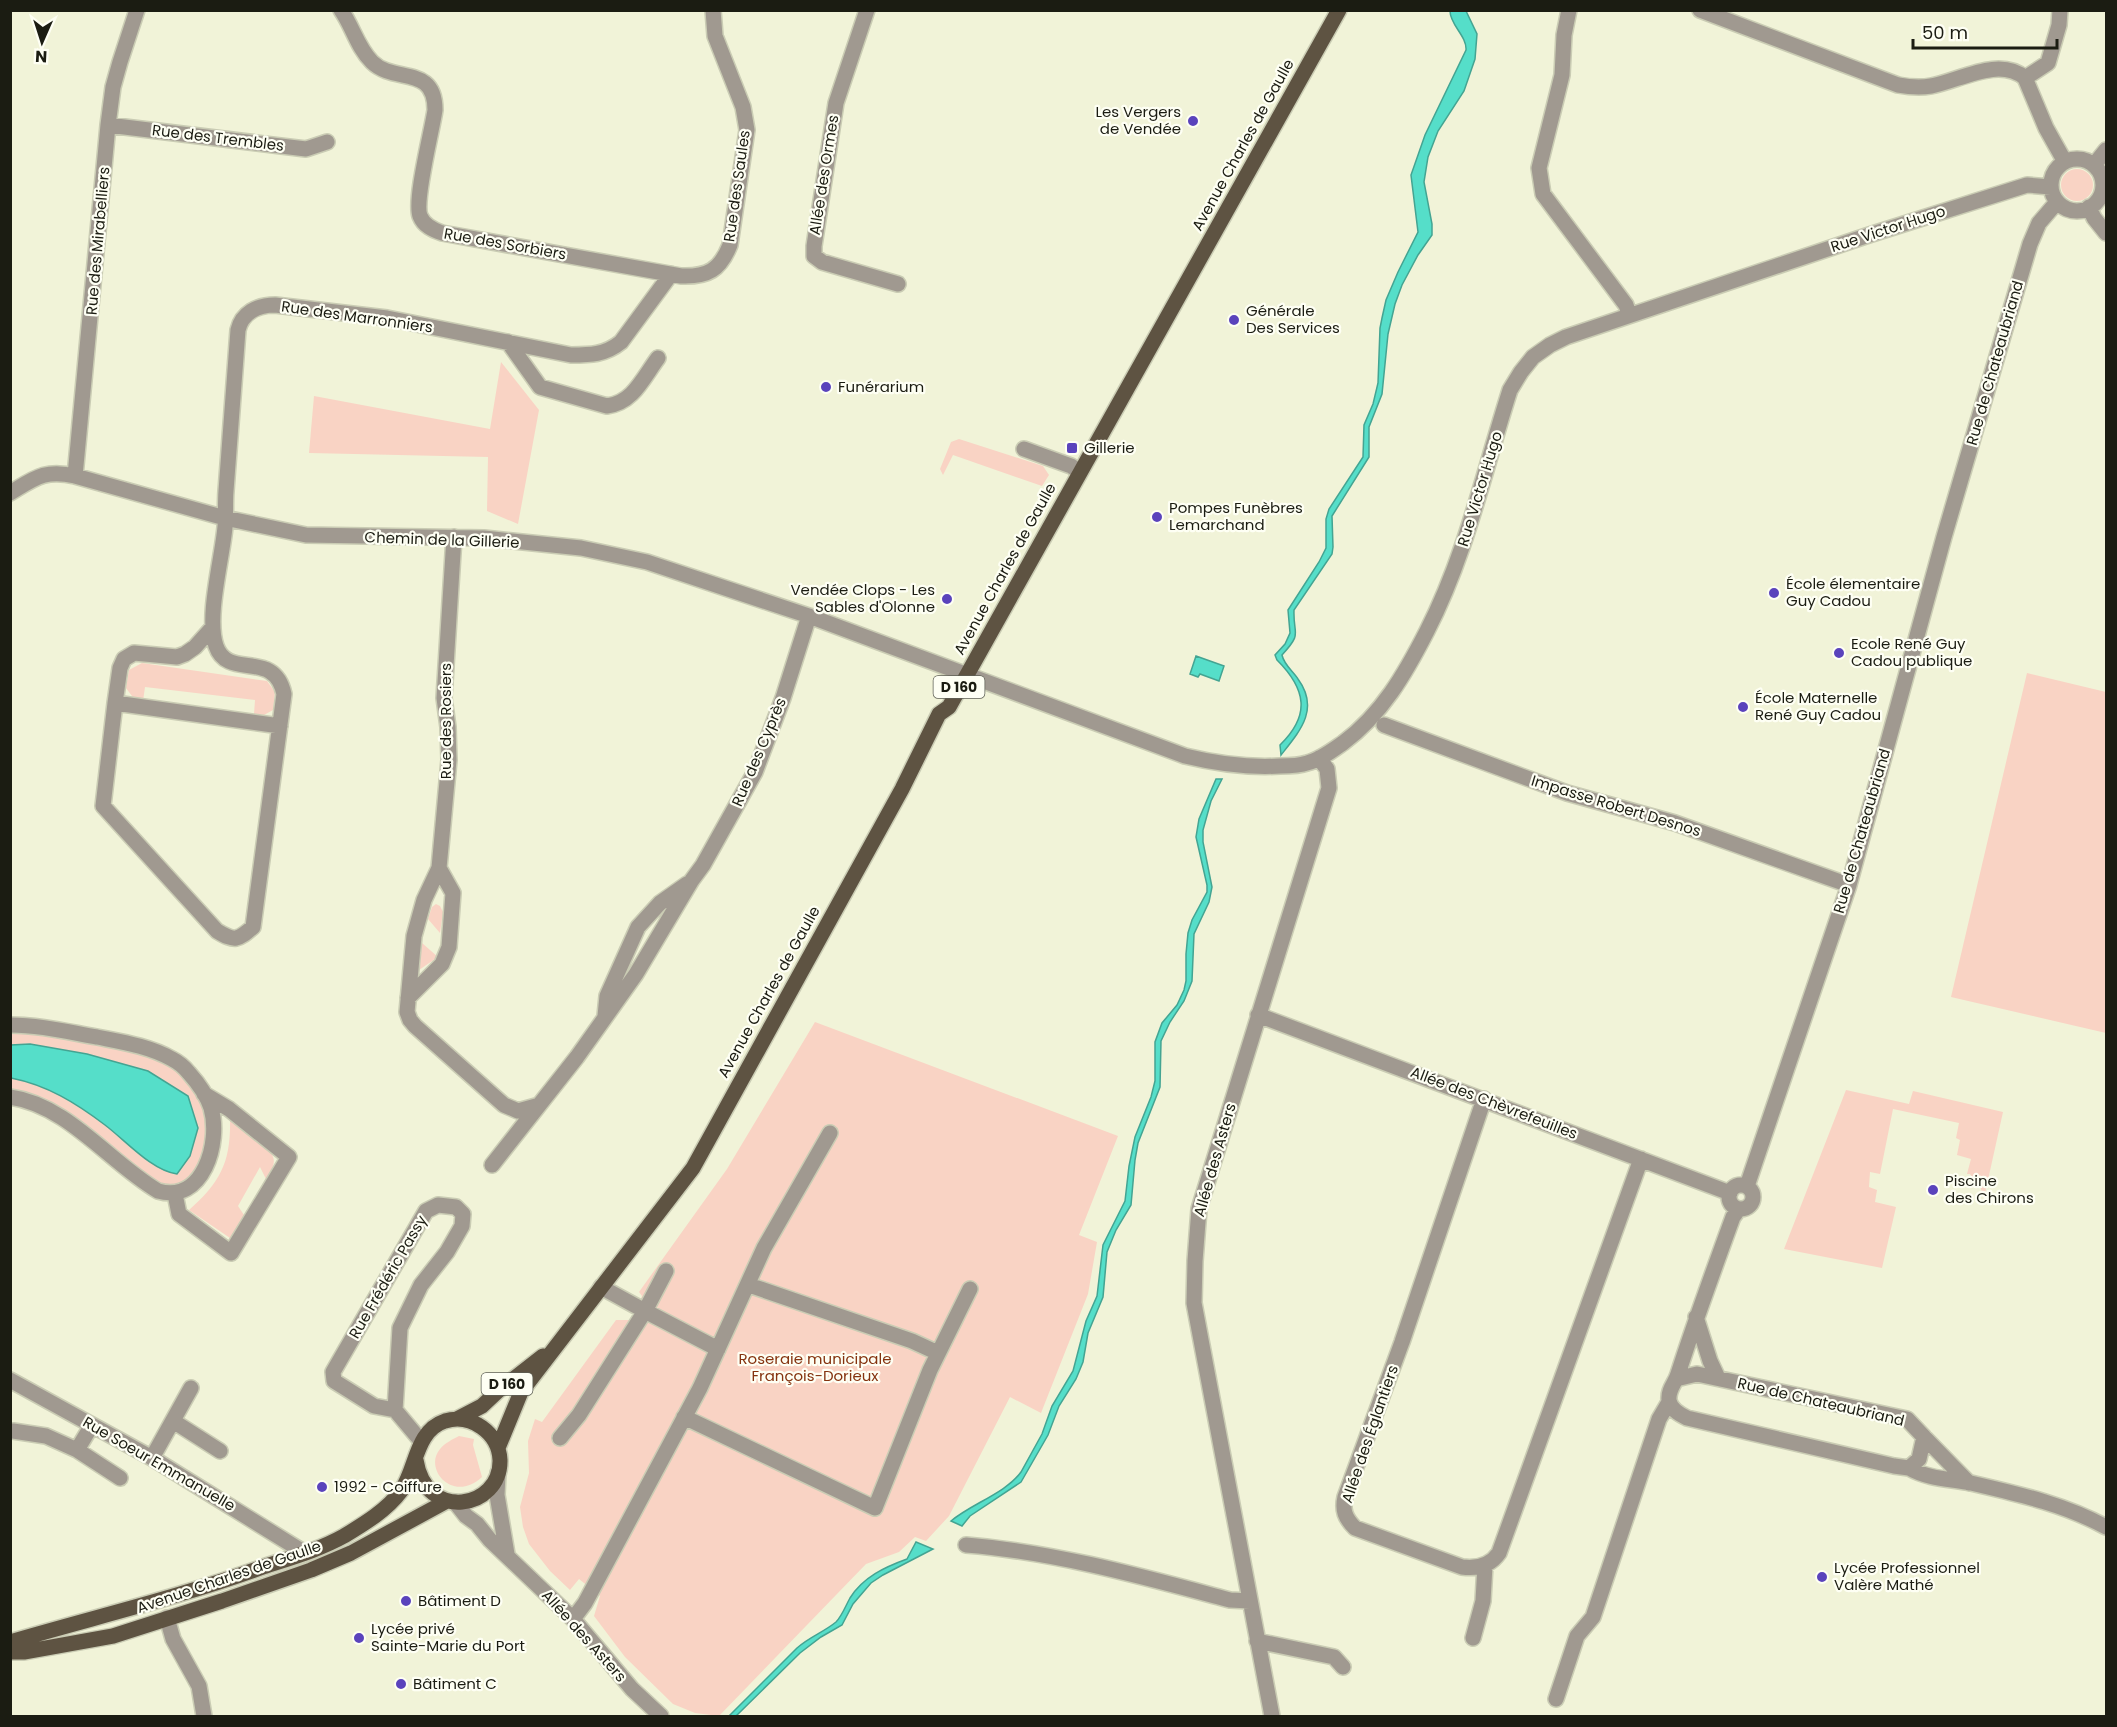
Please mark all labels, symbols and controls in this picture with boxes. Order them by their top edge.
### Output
north arrow [12,12,72,72]
scale bar [1913,12,2057,50]
text: 50 m [1922,20,1968,45]
text: N [35,45,48,68]
street label: Avenue Charles de Gaulle [1186,55,1299,235]
place label: Les Vergers de Vendée [1095,101,1181,139]
street label: Allée des Ormes [804,113,843,236]
marker: Les Vergers de Vendée [1186,114,1200,128]
street label: Rue des Trembles [151,119,285,156]
street label: Rue des Saules [718,129,755,243]
street label: Rue des Mirabelliers [81,166,114,316]
street label: Rue Victor Hugo [1828,200,1948,257]
street label: Rue des Sorbiers [442,222,568,265]
street label: Rue de Chateaubriand [1961,278,2028,448]
street label: Rue des Marronniers [280,295,434,338]
place label: Générale Des Services [1246,300,1340,338]
marker: Générale Des Services [1227,313,1241,327]
place label: Funérarium [838,376,924,397]
marker: Funérarium [819,380,833,394]
street label: Rue Victor Hugo [1452,429,1507,549]
place label: Gillerie [1084,437,1135,458]
marker: Gillerie [1065,441,1079,455]
street label: Avenue Charles de Gaulle [948,479,1061,659]
place label: Pompes Funèbres Lemarchand [1169,497,1303,535]
marker: Pompes Funèbres Lemarchand [1150,510,1164,524]
street label: Chemin de la Gillerie [364,526,520,553]
place label: École élementaire Guy Cadou [1786,573,1920,611]
place label: Vendée Clops - Les Sables d'Olonne [790,579,935,617]
marker: École élementaire Guy Cadou [1767,586,1781,600]
marker: Vendée Clops - Les Sables d'Olonne [940,592,954,606]
place label: Ecole René Guy Cadou publique [1851,633,1972,671]
marker: Ecole René Guy Cadou publique [1832,646,1846,660]
street label: Rue des Rosiers [435,663,456,779]
road number: D 160 [934,676,984,698]
place label: École Maternelle René Guy Cadou [1755,687,1881,725]
street label: Rue des Cyprès [726,694,791,809]
marker: École Maternelle René Guy Cadou [1736,700,1750,714]
street label: Rue de Chateaubriand [1828,746,1895,916]
street label: Impasse Robert Desnos [1529,770,1704,841]
street label: Avenue Charles de Gaulle [712,902,825,1082]
street label: Allée des Chèvrefeuilles [1408,1061,1581,1144]
street label: Allée des Asters [1188,1100,1241,1219]
place label: Piscine des Chirons [1945,1170,2034,1208]
marker: Piscine des Chirons [1926,1183,1940,1197]
street label: Rue Frédéric Passy [344,1211,432,1342]
park label: Roseraie municipale François-Dorieux [739,1348,892,1386]
street label: Allée des Églantiers [1336,1362,1403,1506]
street label: Rue de Chateaubriand [1736,1372,1907,1431]
road number: D 160 [482,1373,532,1395]
street label: Rue Soeur Emmanuelle [79,1411,239,1516]
place label: 1992 - Coiffure [334,1476,442,1497]
marker: 1992 - Coiffure [315,1480,329,1494]
street label: Avenue Charles de Gaulle [134,1535,324,1618]
place label: Lycée Professionnel Valère Mathé [1834,1557,1980,1595]
marker: Lycée Professionnel Valère Mathé [1815,1570,1829,1584]
street label: Allée des Asters [537,1585,632,1686]
place label: Bâtiment D [418,1590,501,1611]
marker: Bâtiment D [399,1594,413,1608]
place label: Lycée privé Sainte-Marie du Port [371,1618,525,1656]
marker: Lycée privé Sainte-Marie du Port [352,1631,366,1645]
place label: Bâtiment C [413,1673,497,1694]
marker: Bâtiment C [394,1677,408,1691]

